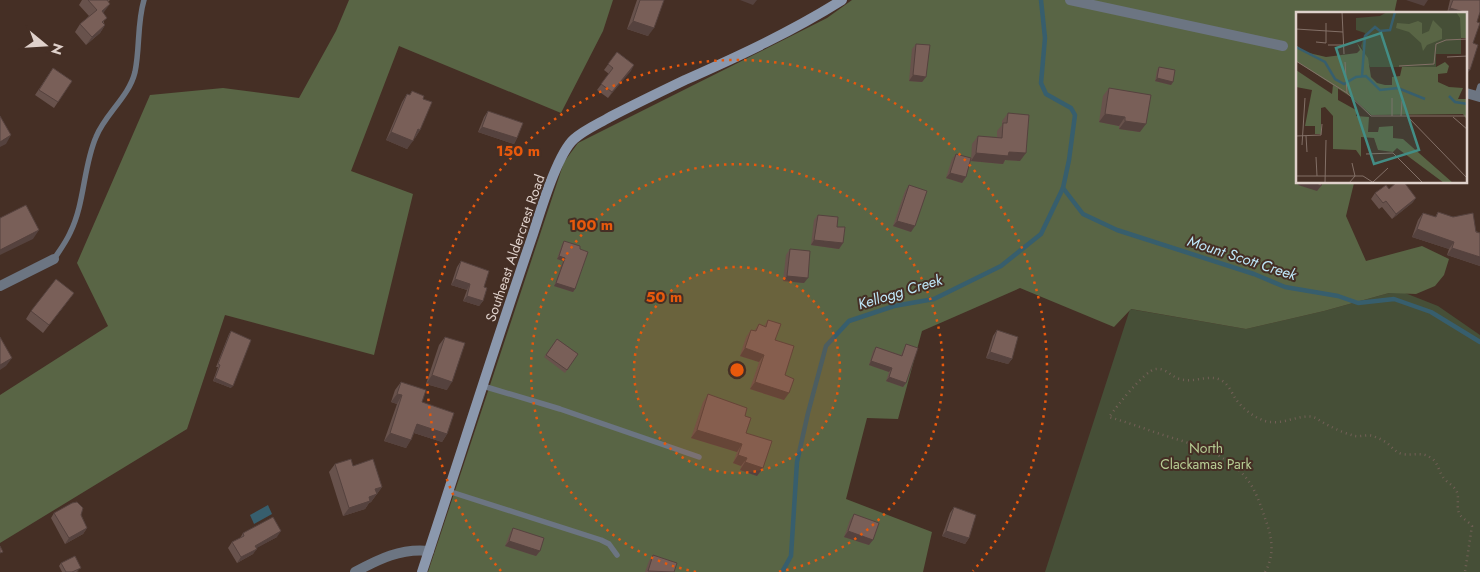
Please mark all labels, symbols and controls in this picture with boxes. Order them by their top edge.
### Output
inset map [1296,12,1468,184]
north arrow [20,20,70,70]
text: N [46,41,69,57]
text: 150 m [496,140,540,162]
street label: Southeast Aldercrest Road [480,172,550,324]
text: 100 m [569,214,613,236]
water label: Mount Scott Creek [1185,230,1300,286]
water label: Kellogg Creek [855,269,945,315]
text: 50 m [646,286,682,308]
centre of rings [728,361,746,379]
park label: North Clackamas Park [1160,438,1253,474]

